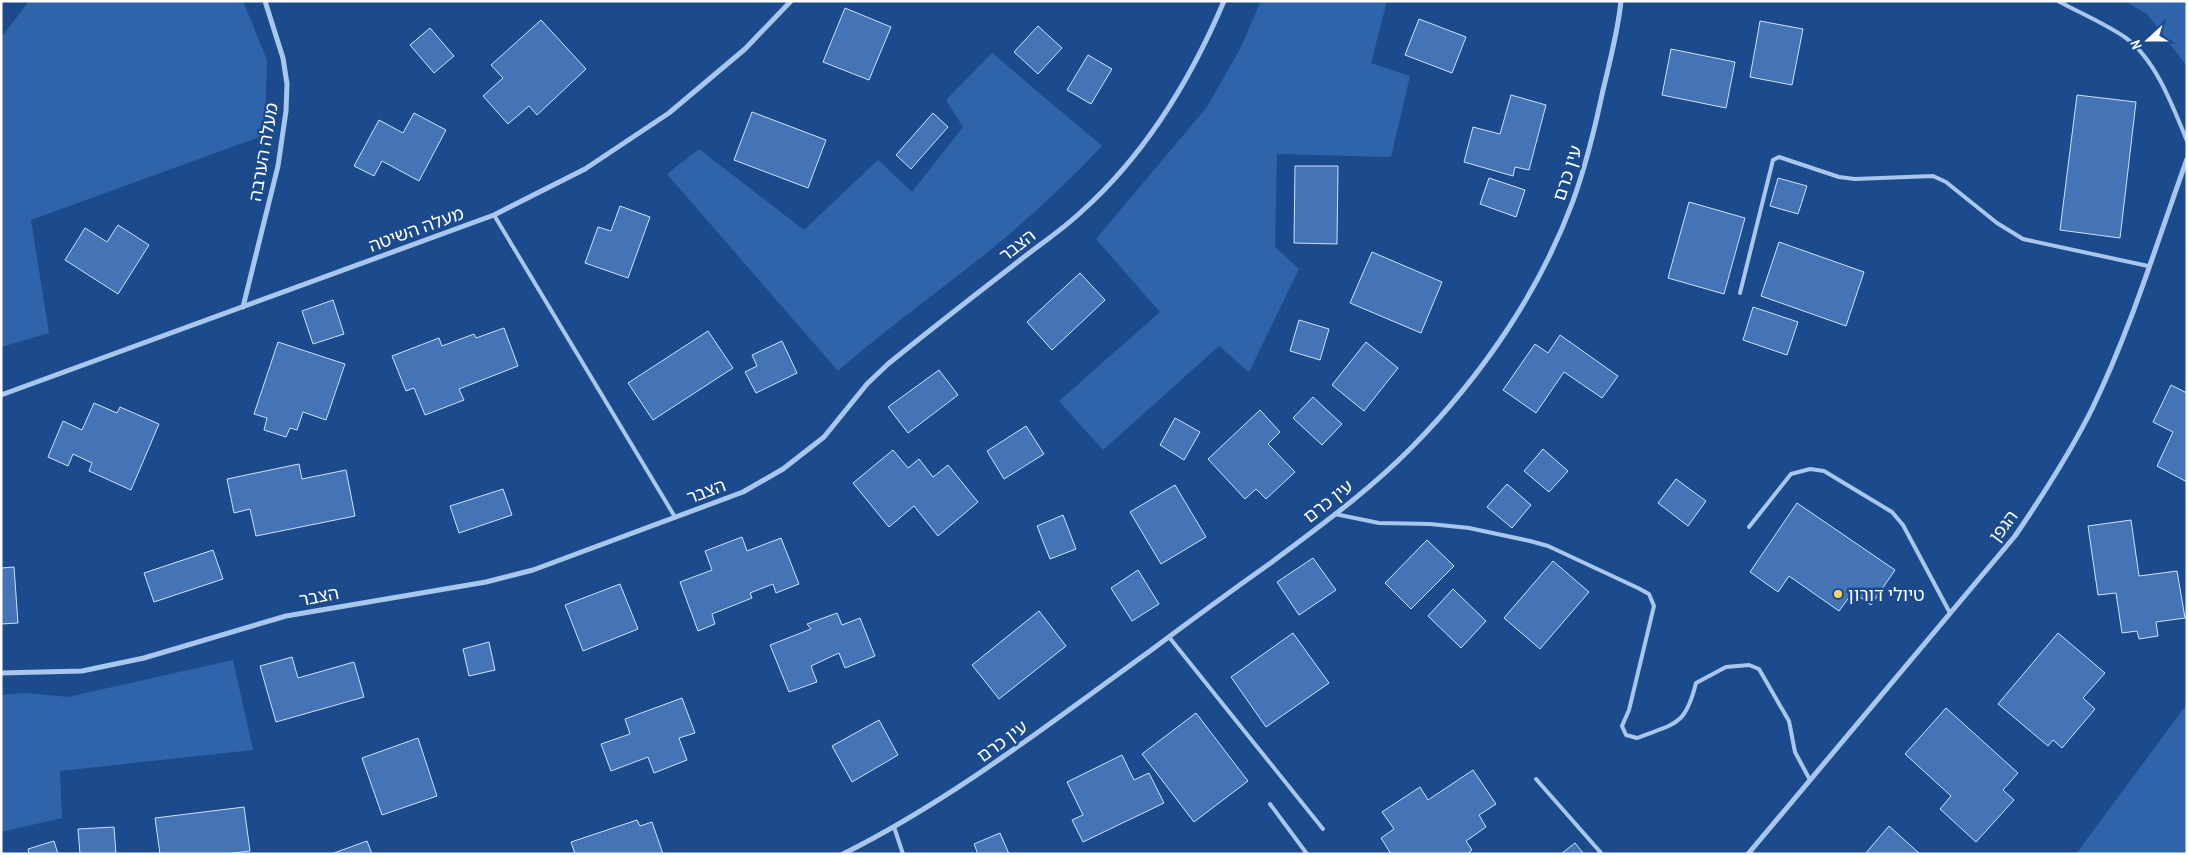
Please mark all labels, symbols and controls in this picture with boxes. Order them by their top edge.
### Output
north arrow [2123,15,2173,65]
text: N [2126,38,2146,52]
street label: מעלה הערבה [242,101,284,203]
street label: עין כרם [1546,142,1588,204]
street label: מעלה השיטה [365,200,467,258]
street label: הצבר [994,223,1040,267]
street label: הצבר [683,472,729,510]
street label: עין כרם [1298,474,1358,528]
street label: הגפן [1983,505,2023,547]
street label: הצבר [297,580,341,612]
place label: טיולי דורון [1848,582,1925,607]
marker: טיולי דורון [1832,588,1844,600]
street label: עין כרם [972,714,1032,768]

